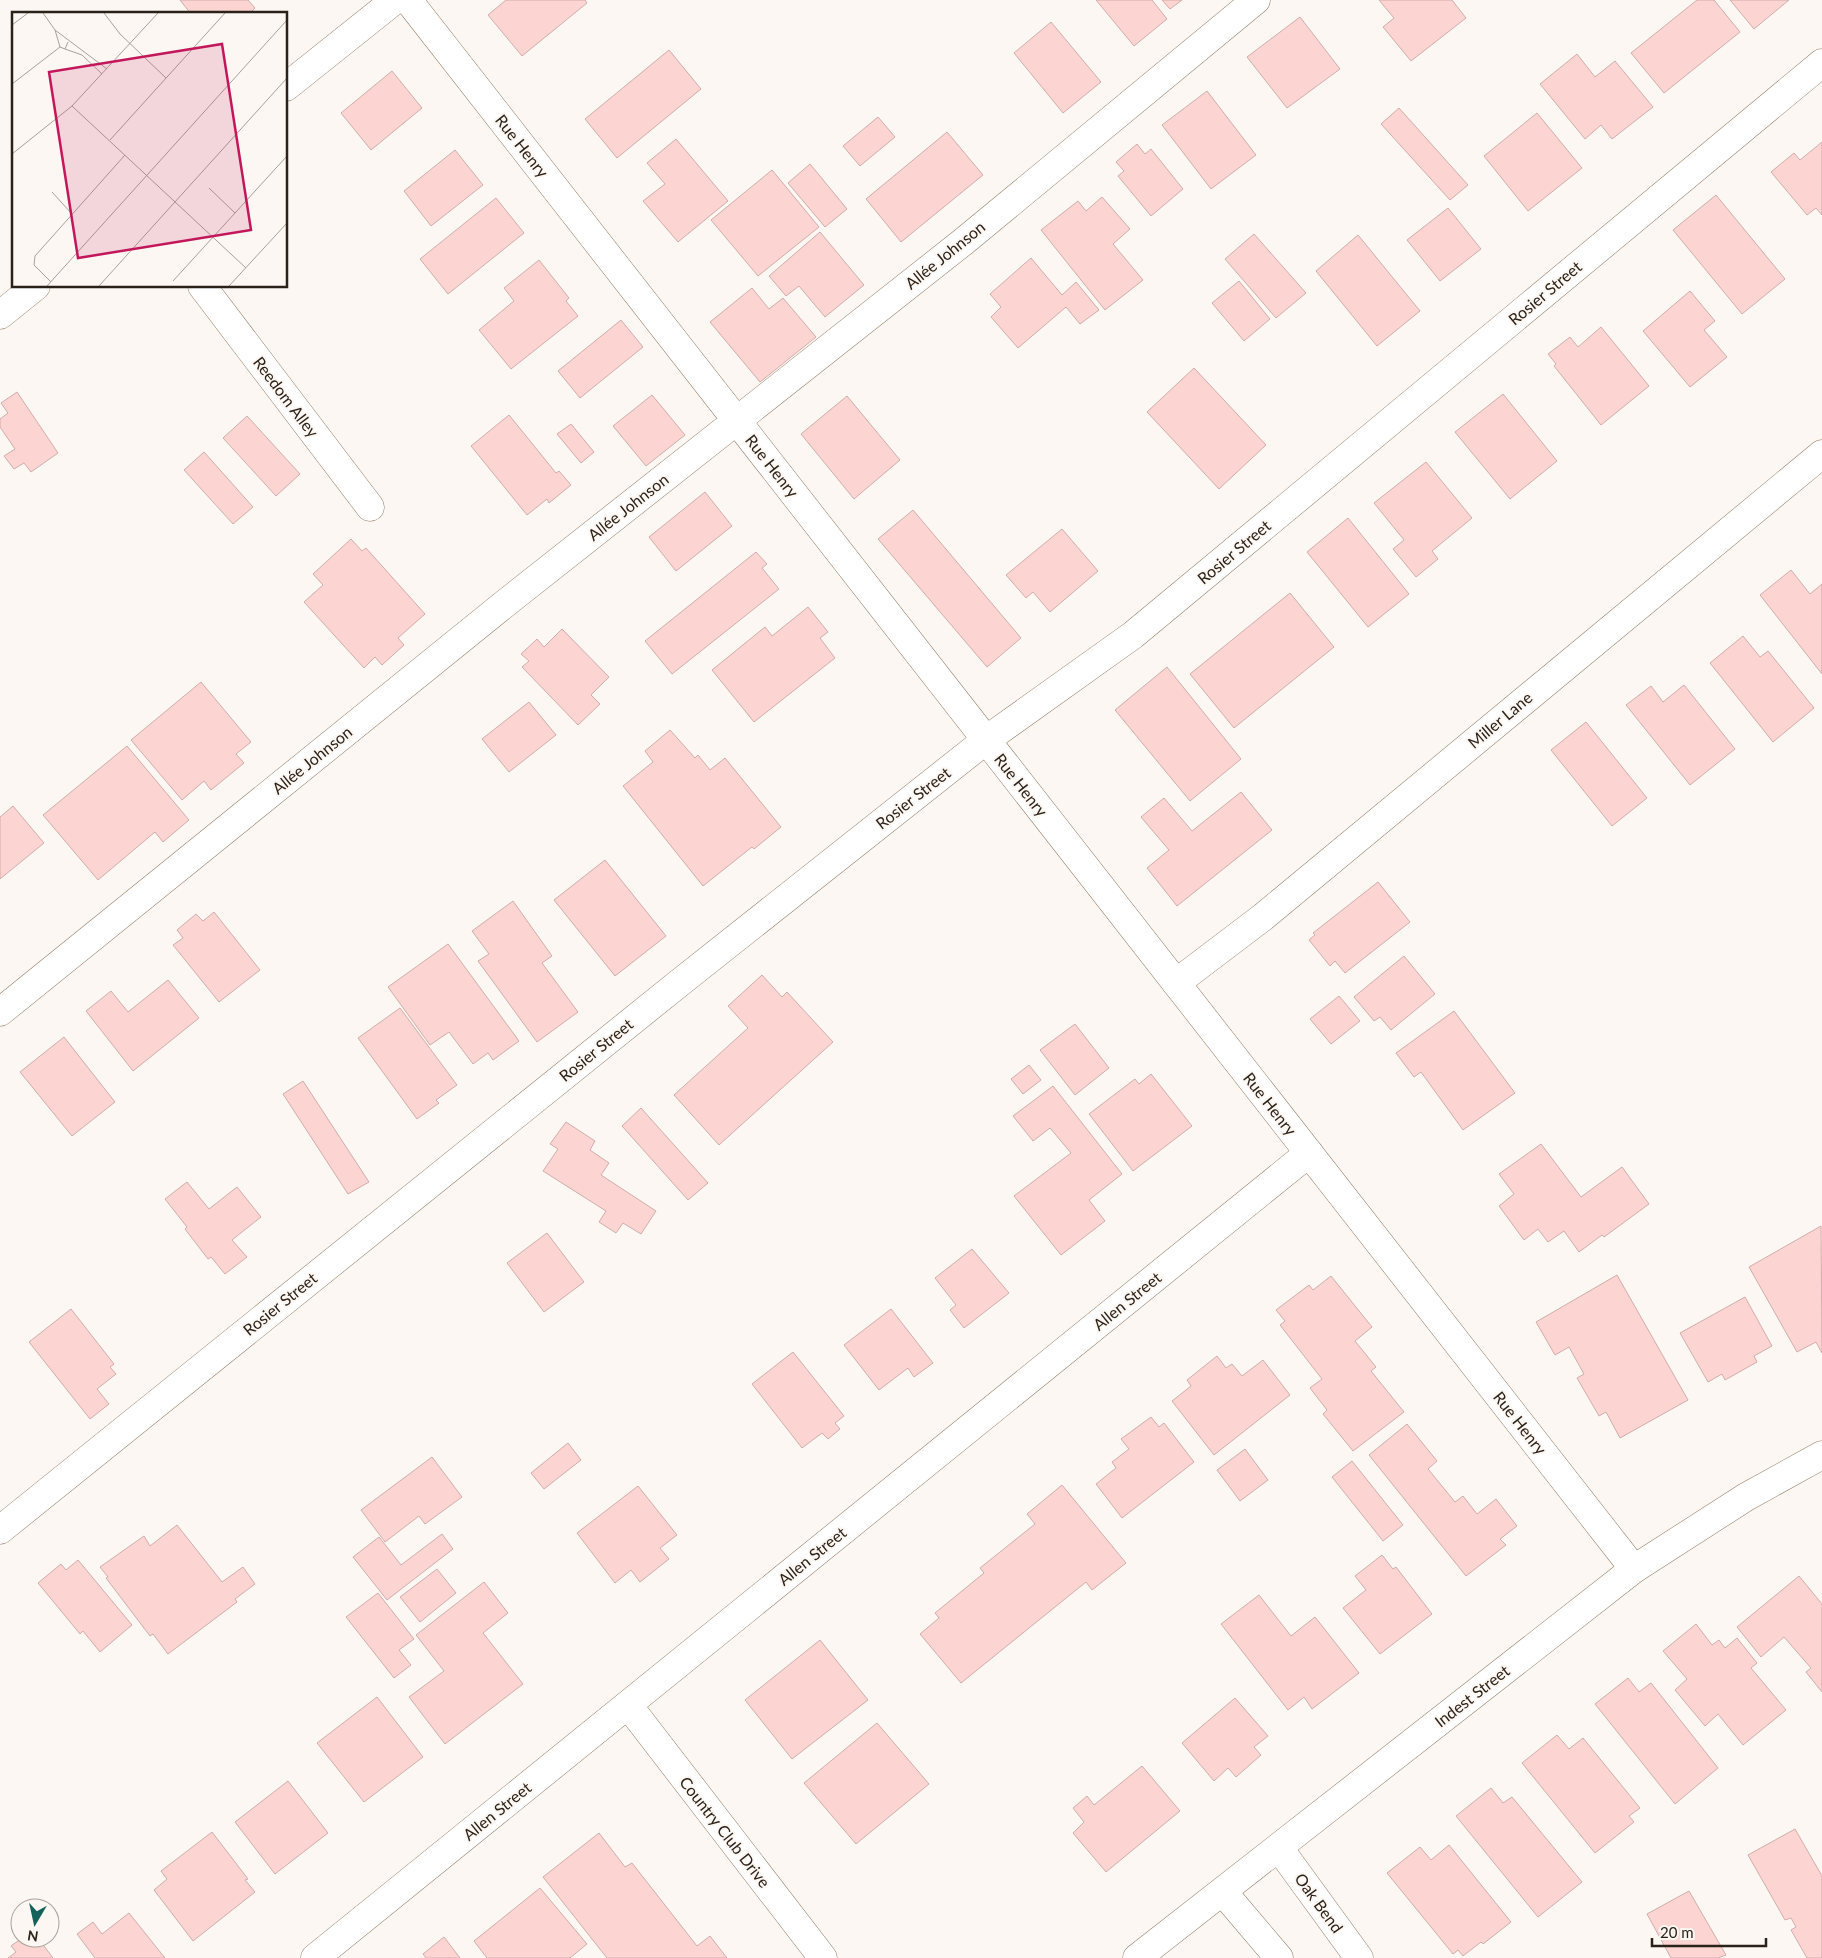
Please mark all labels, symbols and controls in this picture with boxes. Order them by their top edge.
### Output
inset map [12,12,288,288]
street label: Rue Henry [492,110,553,182]
street label: Allée Johnson [901,217,988,293]
street label: Rosier Street [1504,256,1585,329]
street label: Reedom Alley [250,353,323,441]
street label: Rue Henry [742,430,803,502]
street label: Allée Johnson [584,469,672,544]
street label: Rosier Street [1193,515,1274,588]
street label: Miller Lane [1464,687,1536,752]
street label: Allée Johnson [268,722,355,798]
street label: Rue Henry [991,749,1052,821]
street label: Rosier Street [872,762,954,833]
street label: Rosier Street [555,1014,637,1085]
street label: Rue Henry [1240,1068,1301,1140]
street label: Allen Street [1089,1267,1165,1334]
street label: Rosier Street [239,1268,321,1339]
street label: Rue Henry [1490,1387,1551,1459]
street label: Allen Street [774,1522,850,1589]
street label: Indest Street [1431,1660,1513,1731]
street label: Country Club Drive [676,1772,775,1891]
street label: Allen Street [459,1777,535,1844]
street label: Oak Bend [1291,1869,1347,1936]
north arrow [10,1898,60,1948]
scale bar [1652,1916,1766,1948]
text: 20 m [1660,1923,1694,1941]
text: N [26,1927,40,1946]

